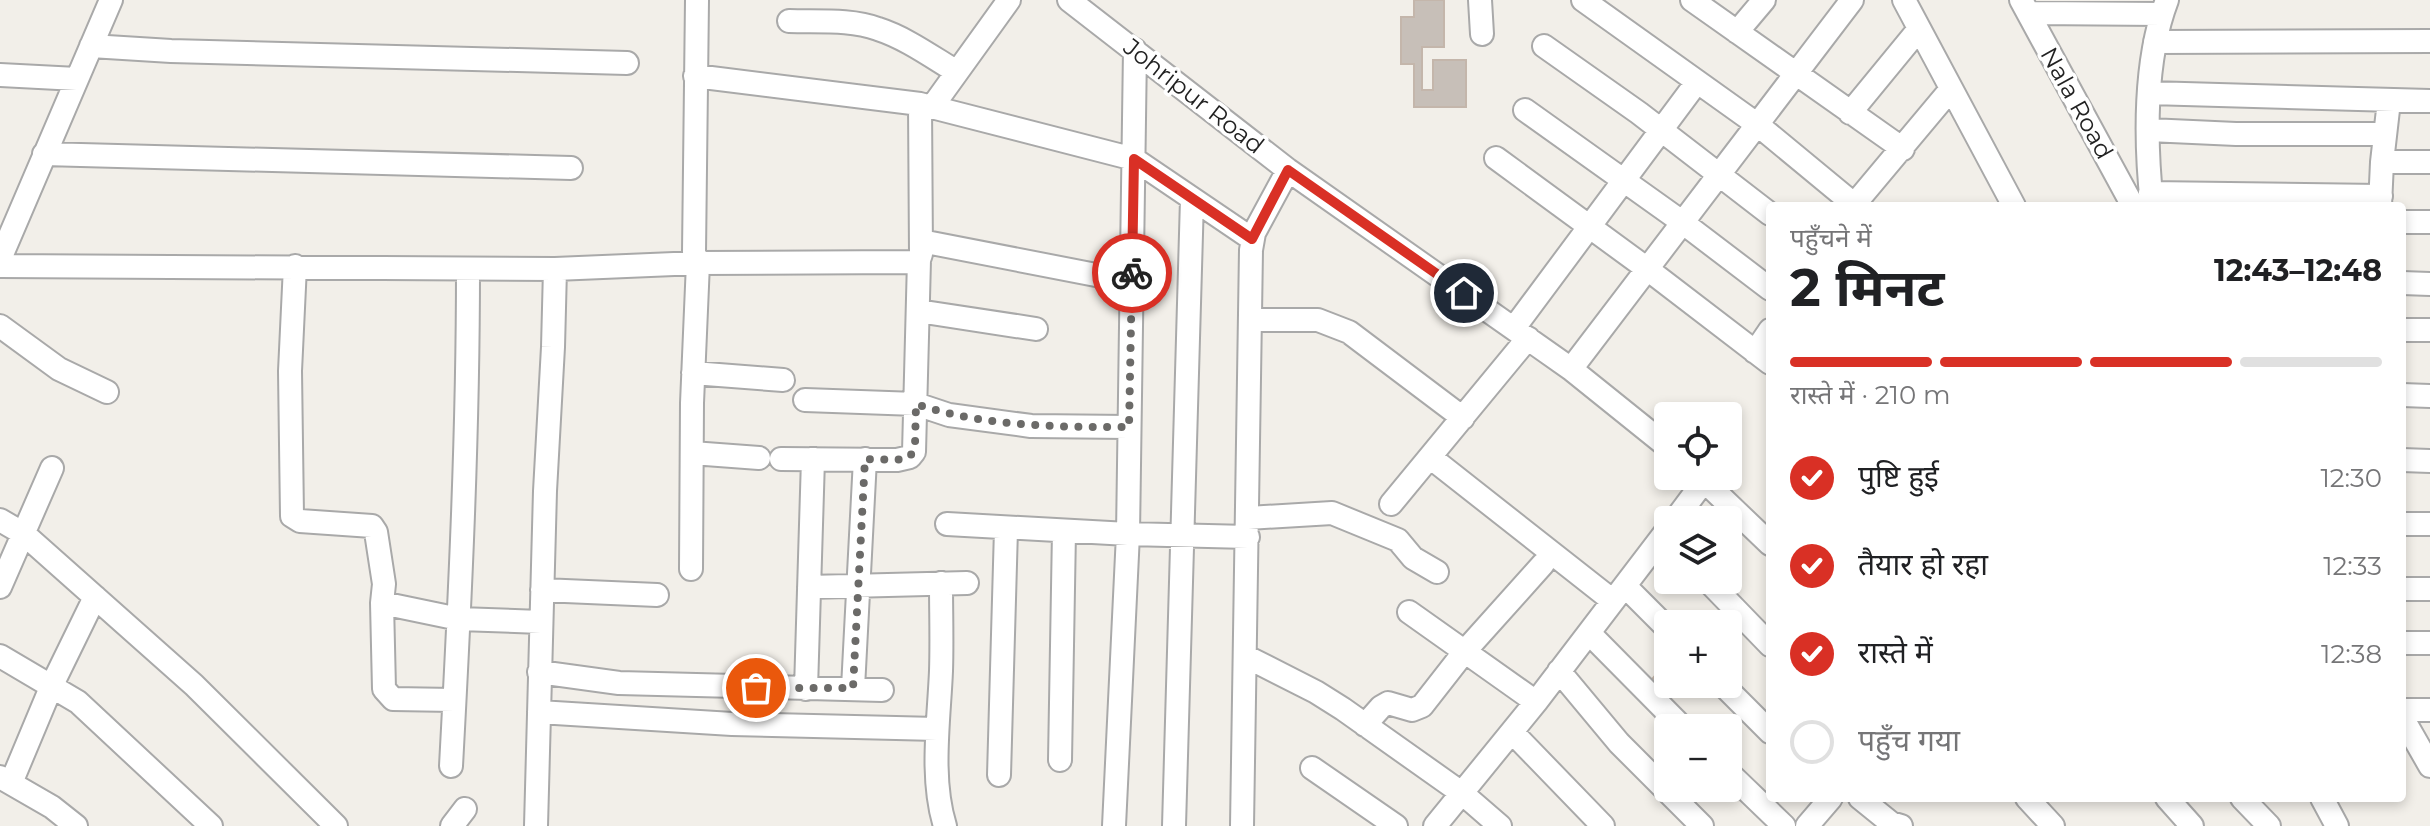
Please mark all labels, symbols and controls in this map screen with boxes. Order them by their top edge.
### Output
street label: Johripur Road [1117,32,1270,160]
street label: Nala Road [2034,42,2120,164]
text: पहुँचने में [1790,222,1872,254]
courier [1092,233,1172,313]
icon: bike [1110,251,1154,295]
text: 12:43–12:48 [2214,252,2382,289]
text: 2 मिनट [1790,256,1945,319]
pin [1430,259,1498,327]
icon: home [1442,271,1486,315]
text: रास्ते में · 210 m [1790,379,1951,411]
map controls [1654,402,1742,802]
button: locate [1654,402,1742,490]
icon: check [1790,456,1834,500]
text: पुष्टि हुई [1858,458,1939,495]
text: 12:30 [2320,462,2382,494]
button: layers [1654,506,1742,594]
icon: check [1790,544,1834,588]
text: तैयार हो रहा [1858,546,1988,583]
text: 12:33 [2323,550,2382,582]
button: + [1654,610,1742,698]
icon: check [1790,632,1834,676]
text: रास्ते में [1858,634,1933,671]
text: 12:38 [2321,638,2382,670]
pin [722,654,790,722]
icon: bag [734,666,778,710]
button: − [1654,714,1742,802]
text: पहुँच गया [1858,722,1960,759]

